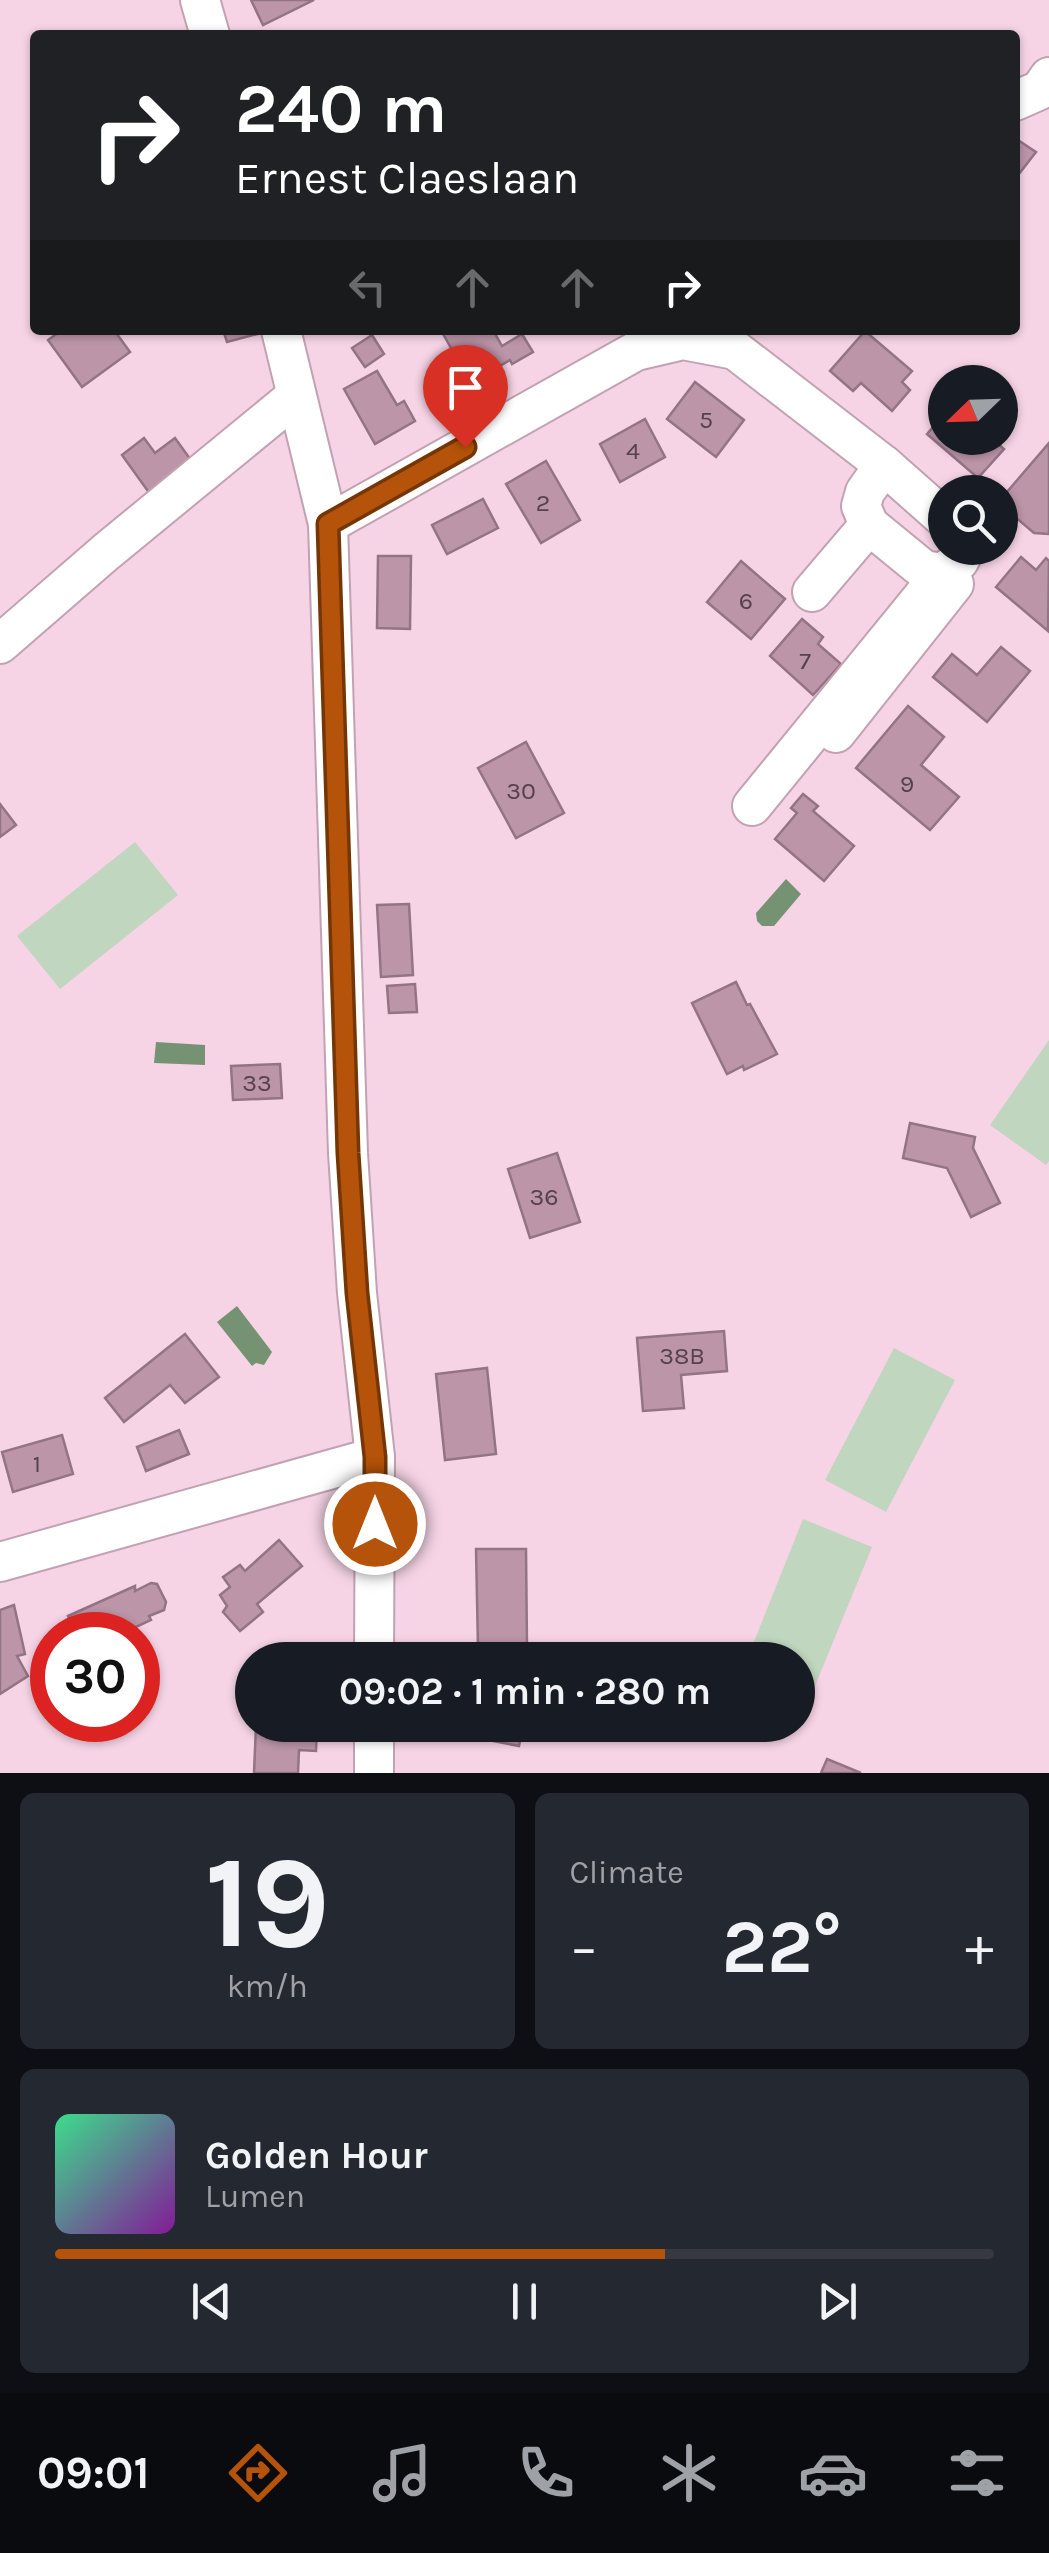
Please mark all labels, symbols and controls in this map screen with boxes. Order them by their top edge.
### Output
text: 240 m [235,68,447,150]
icon: right [70,70,200,200]
text: Ernest Claeslaan [235,152,579,204]
icon: left [340,260,395,315]
icon: ahead [445,260,500,315]
icon: ahead [550,260,605,315]
icon: right [655,260,710,315]
pin [423,345,508,448]
icon: arrive [438,360,493,415]
north arrow [928,365,1018,455]
map controls [928,365,1018,565]
house number: 5 [699,405,713,434]
house number: 4 [626,436,640,465]
button: search [928,475,1018,565]
house number: 2 [536,488,550,517]
house number: 6 [739,586,753,615]
house number: 7 [799,646,811,675]
house number: 9 [900,769,914,798]
house number: 30 [506,776,536,805]
house number: 33 [242,1068,272,1097]
house number: 36 [529,1182,559,1211]
house number: 38B [659,1341,705,1370]
house number: 1 [33,1449,41,1478]
position arrow [323,1472,427,1576]
speed limit sign: 30 [30,1612,160,1742]
text: 09:02 · 1 min · 280 m [339,1669,711,1714]
text: 19 [204,1827,330,1979]
text: Climate [570,1854,684,1891]
text: 22° [722,1903,842,1991]
text: − [570,1915,598,1979]
text: + [965,1915,994,1979]
text: km/h [227,1968,308,2005]
text: Golden Hour [205,2133,428,2178]
text: Lumen [205,2178,305,2215]
icon: previous [184,2274,239,2329]
icon: pause [497,2274,552,2329]
icon: next [810,2274,865,2329]
icon: directions [223,2438,293,2508]
icon: music [367,2438,437,2508]
icon: phone [511,2438,581,2508]
icon: climate [654,2438,724,2508]
icon: car [798,2438,868,2508]
icon: filters [942,2438,1012,2508]
text: 09:01 [37,2447,149,2499]

